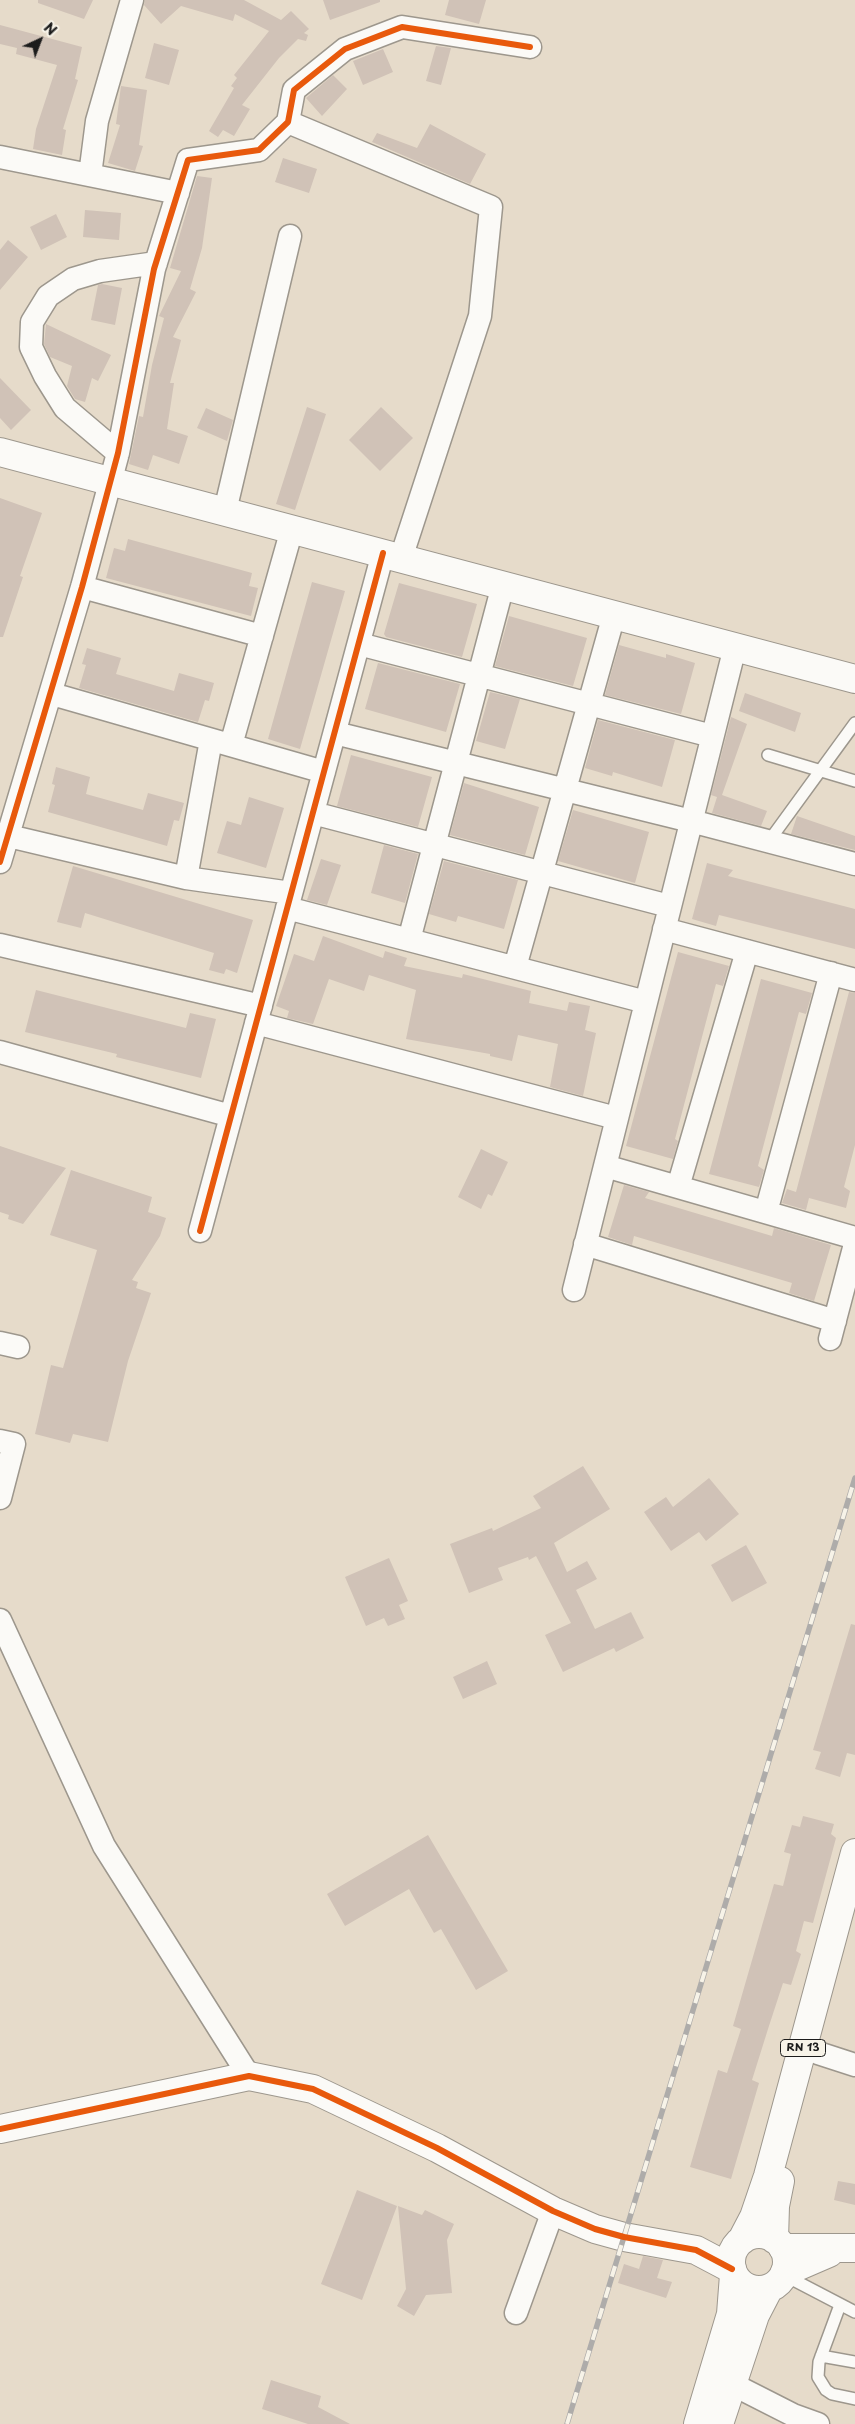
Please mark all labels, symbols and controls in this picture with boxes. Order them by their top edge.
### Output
north arrow [15,15,65,65]
text: N [39,17,62,40]
road number: RN 13 [780,2040,826,2056]

